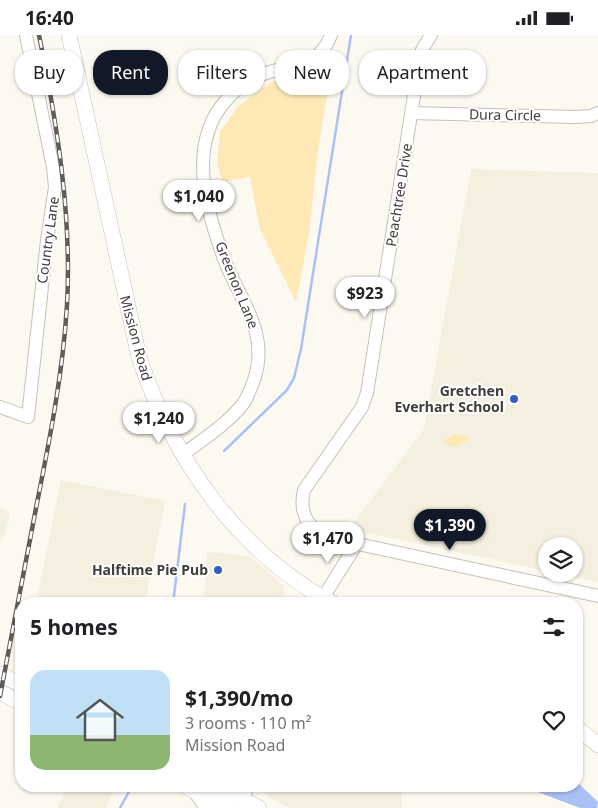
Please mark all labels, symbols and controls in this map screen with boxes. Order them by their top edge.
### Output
text: 16:40 [25,5,74,31]
chip: Buy [15,50,83,95]
chip: Rent [93,50,168,95]
chip: Filters [178,50,265,95]
chip: New [275,50,349,95]
chip: Apartment [359,50,486,95]
street label: Dura Circle [469,104,541,125]
street label: Peachtree Drive [381,142,416,248]
pin: $1,040 [158,179,240,222]
text: $1,040 [174,185,224,207]
street label: Country Lane [32,195,63,285]
street label: Greenon Lane [211,238,264,331]
pin: $923 [335,277,395,319]
text: $923 [347,282,383,304]
street label: Mission Road [116,293,157,383]
place label: Gretchen Everhart School [394,381,504,416]
marker: Gretchen Everhart School [508,393,520,405]
pin: $1,240 [118,401,200,444]
text: $1,240 [134,407,184,429]
pin: $1,390 [409,509,491,551]
text: $1,390 [425,514,475,536]
pin: $1,470 [287,521,369,564]
text: $1,470 [303,527,353,549]
map controls [538,537,583,582]
button: layers [538,537,583,582]
place label: Halftime Pie Pub [92,560,208,579]
marker: Halftime Pie Pub [212,564,224,576]
text: 5 homes [30,613,118,641]
icon: filters [540,613,568,641]
text: $1,390/mo [185,684,293,712]
icon: home [70,690,130,750]
icon: heart [540,706,568,734]
text: 3 rooms · 110 m² [185,712,311,734]
text: Mission Road [185,734,285,756]

